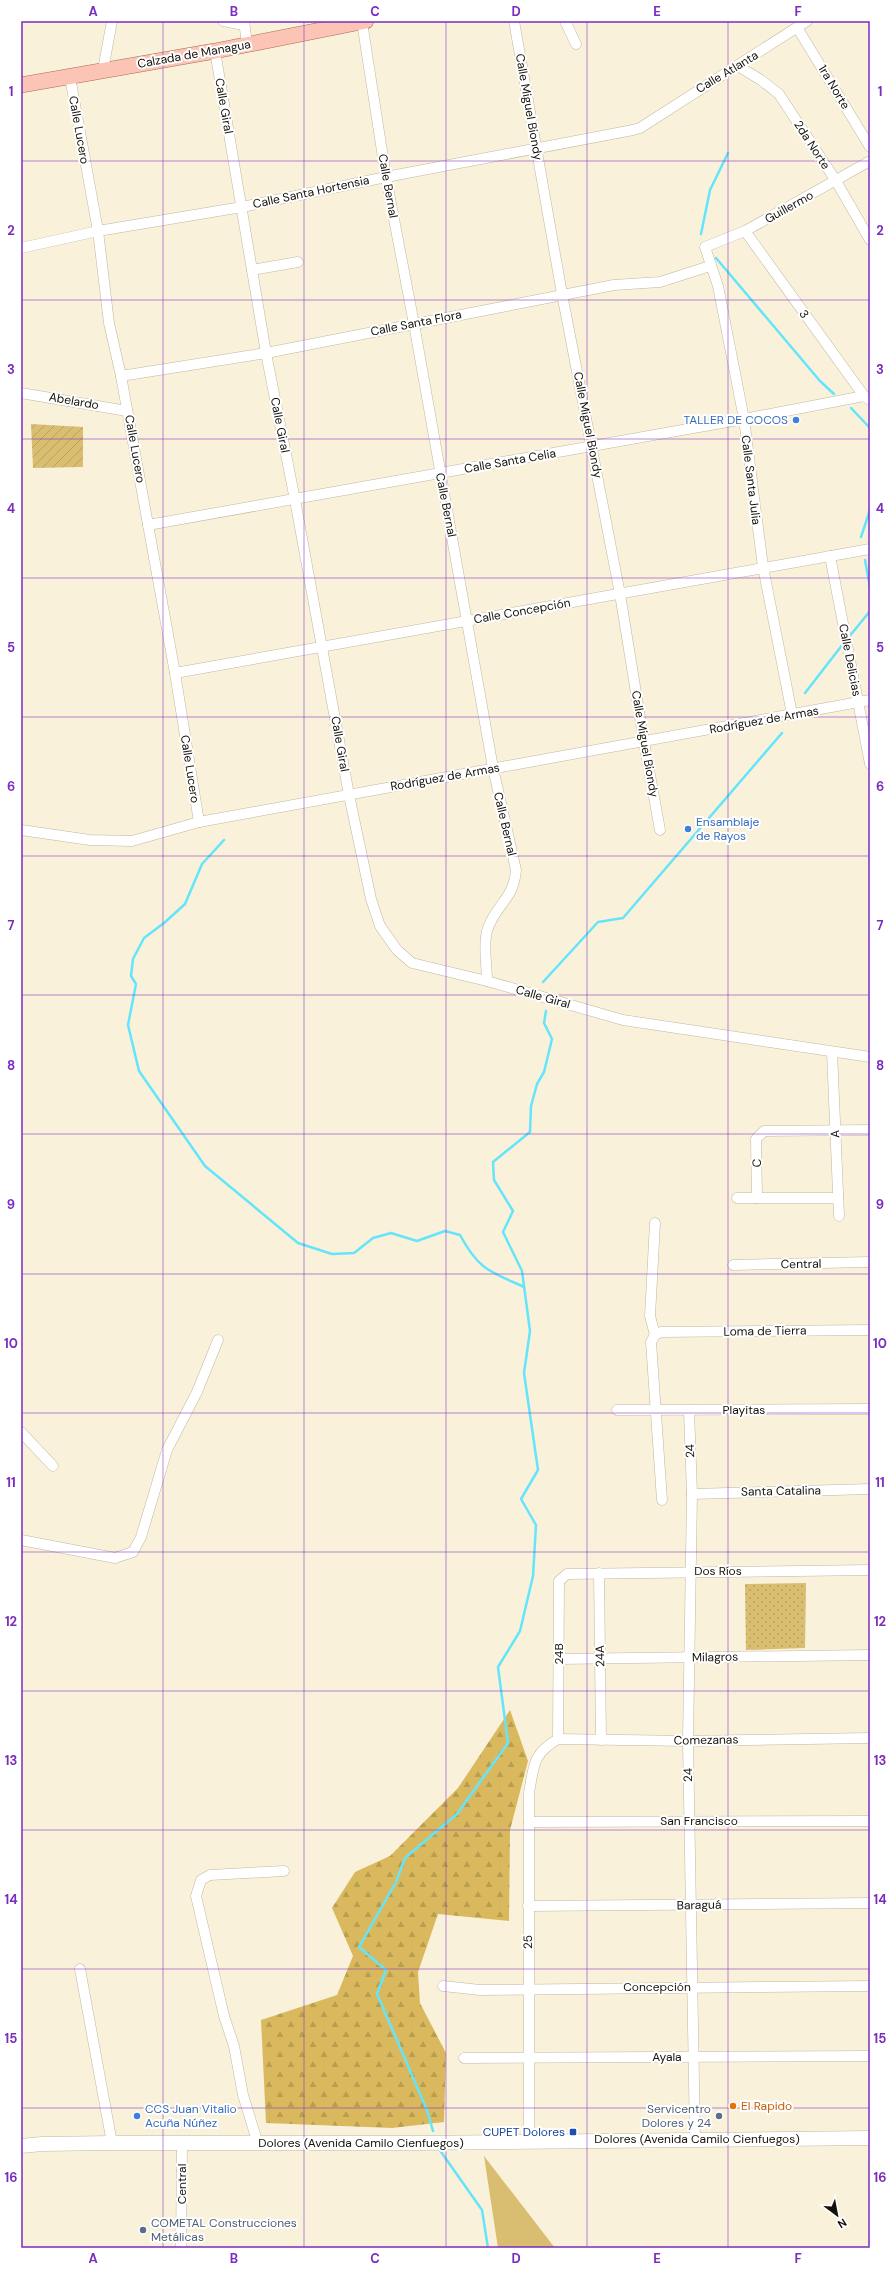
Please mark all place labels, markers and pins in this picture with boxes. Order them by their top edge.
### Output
place label: TALLER DE COCOS [684,412,788,428]
marker: TALLER DE COCOS [791,415,801,425]
place label: Ensamblaje de Rayos [696,814,760,844]
marker: Ensamblaje de Rayos [683,824,693,834]
place label: El Rapido [741,2098,792,2114]
place label: CCS Juan Vitalio Acuña Núñez [145,2101,237,2131]
place label: Servicentro Dolores y 24 [642,2101,711,2131]
marker: El Rapido [728,2101,738,2111]
marker: CCS Juan Vitalio Acuña Núñez [132,2111,142,2121]
marker: Servicentro Dolores y 24 [714,2111,724,2121]
place label: CUPET Dolores [483,2124,565,2140]
marker: CUPET Dolores [568,2127,578,2137]
place label: COMETAL Construcciones Metálicas [151,2215,297,2245]
marker: COMETAL Construcciones Metálicas [138,2225,148,2235]

